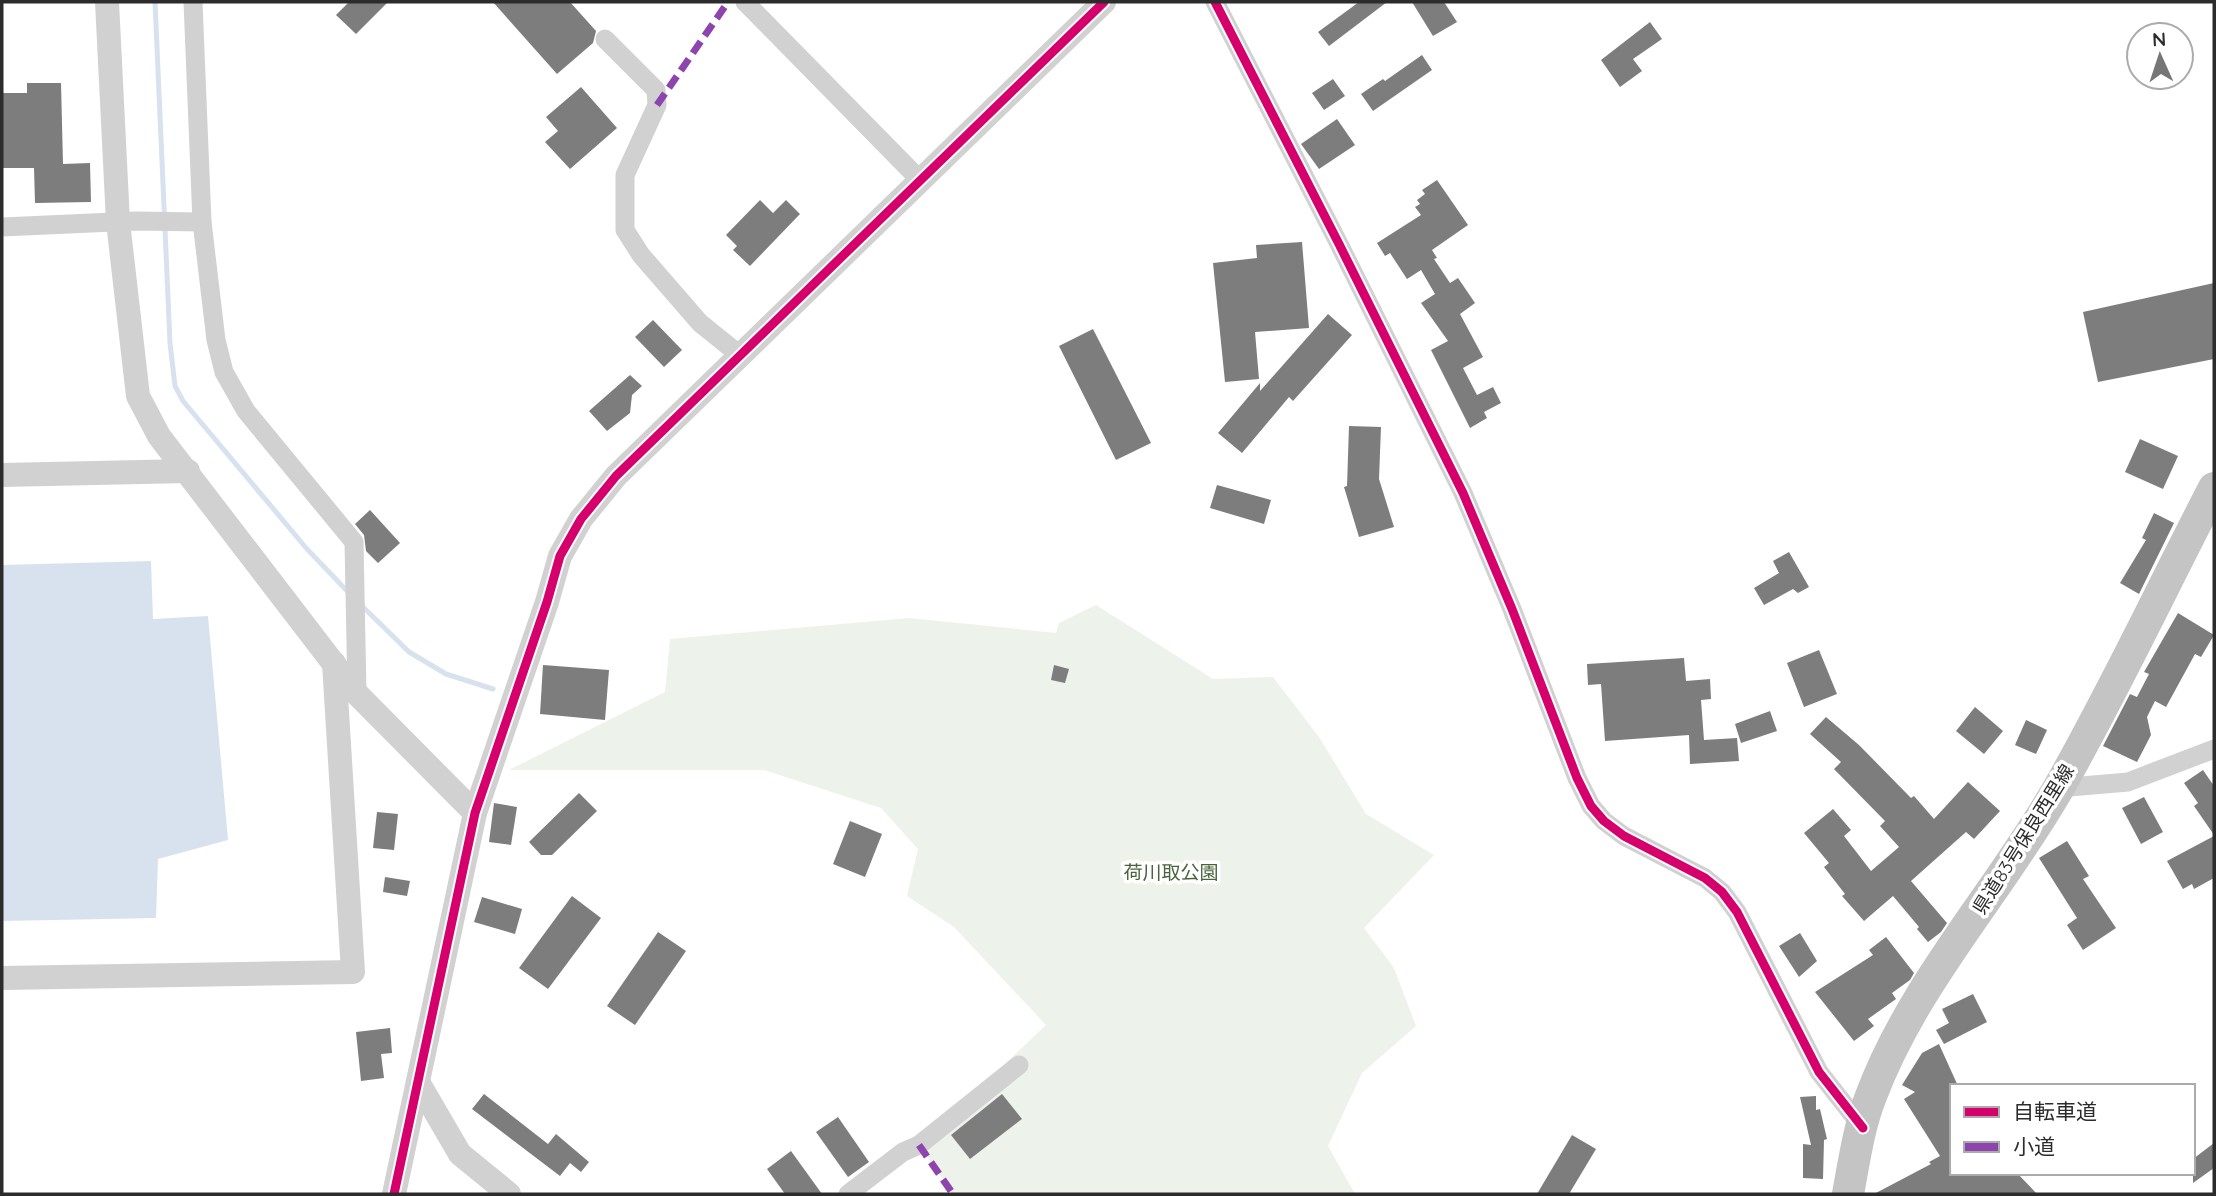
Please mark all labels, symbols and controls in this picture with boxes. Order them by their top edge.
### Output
north arrow [2125,21,2195,91]
text: N [2152,27,2167,51]
street label: 県道83号保良西里線 [1967,760,2079,918]
park label: 荷川取公園 [1123,860,1219,884]
legend [1950,1084,2195,1175]
text: 自転車道 [2013,1098,2097,1124]
text: 小道 [2013,1133,2055,1159]

